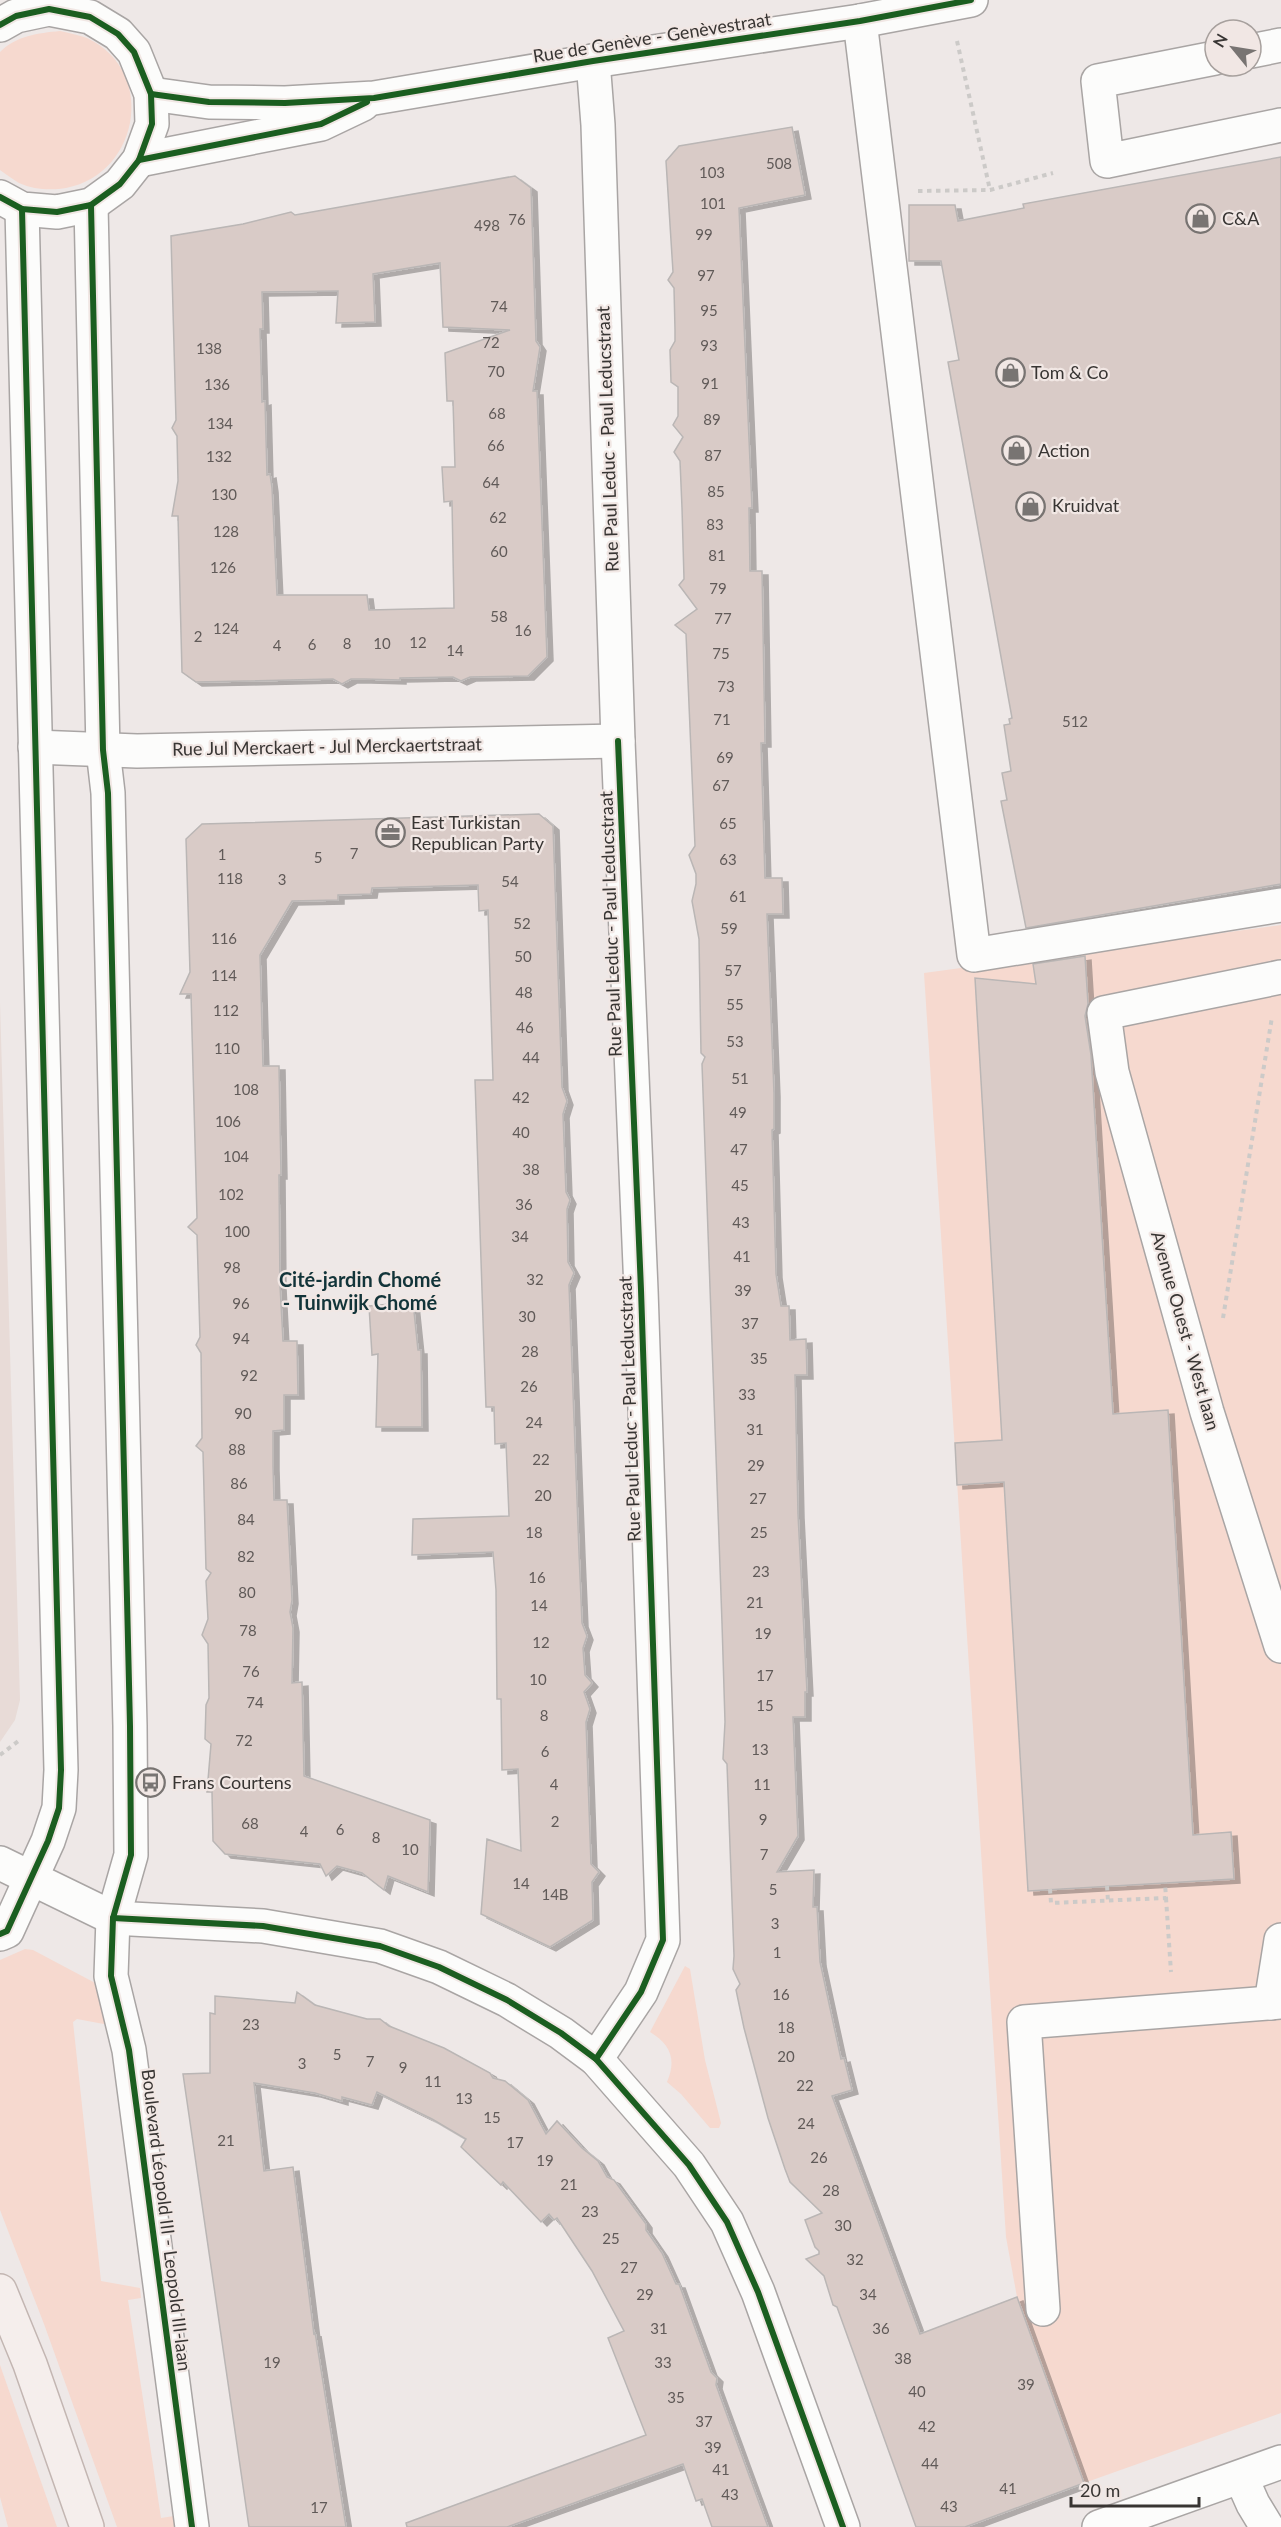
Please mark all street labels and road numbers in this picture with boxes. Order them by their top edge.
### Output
street label: Rue de Genève - Genèvestraat [531,7,773,67]
street label: Rue Paul Leduc - Paul Leducstraat [591,305,623,572]
street label: Rue Jul Merckaert - Jul Merckaertstraat [172,732,483,760]
street label: Rue Paul Leduc - Paul Leducstraat [594,790,626,1057]
street label: Avenue Ouest - West laan [1147,1229,1225,1433]
street label: Rue Paul Leduc - Paul Leducstraat [613,1275,645,1542]
street label: Boulevard Léopold III - Leopold III-laan [138,2068,196,2372]

